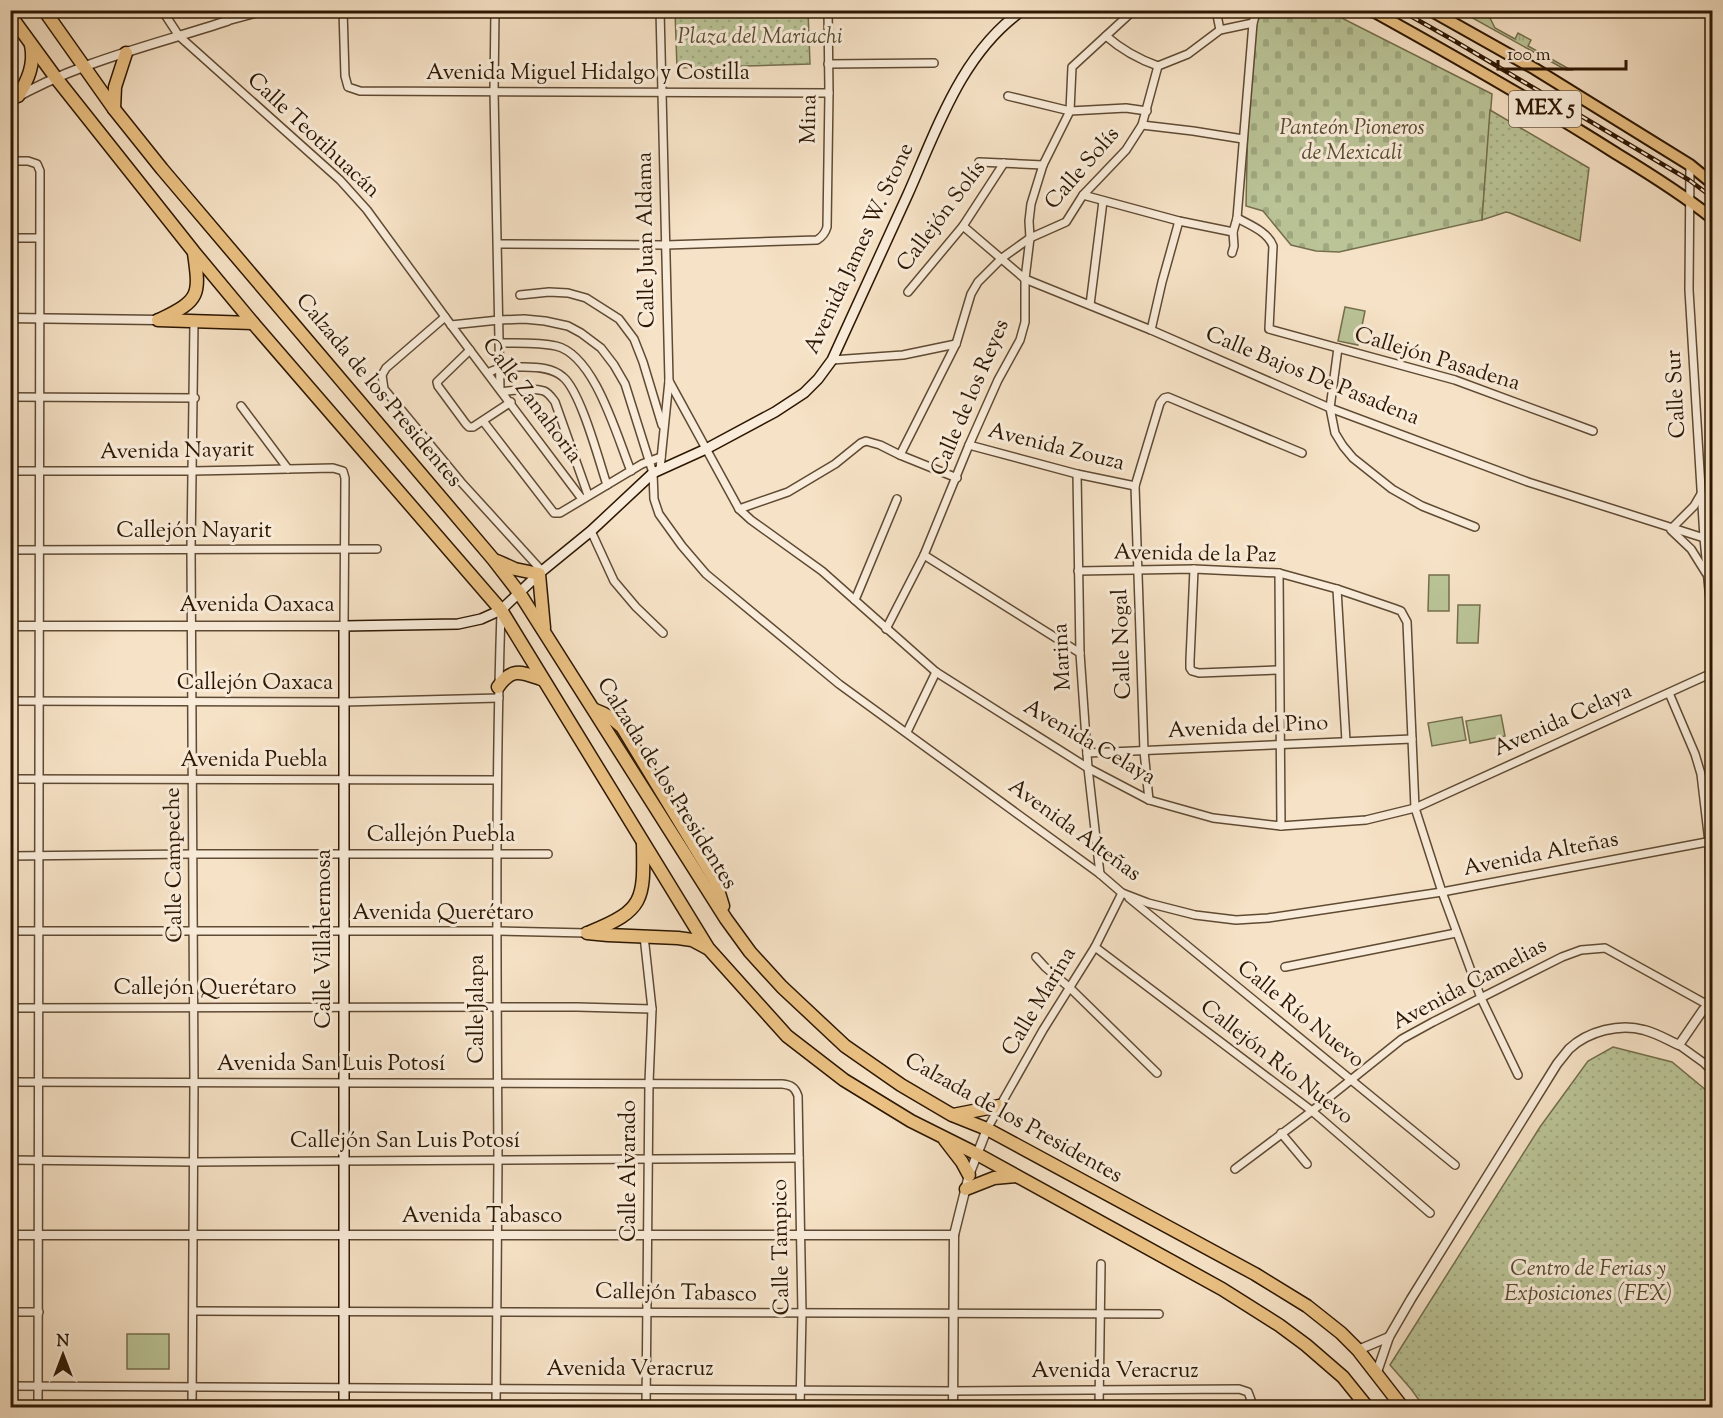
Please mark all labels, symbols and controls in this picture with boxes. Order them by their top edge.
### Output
park label: Plaza del Mariachi [678,22,842,54]
scale bar [1498,33,1626,71]
text: 100 m [1507,43,1551,69]
street label: Avenida Miguel Hidalgo y Costilla [426,58,750,90]
street label: Calle Teotihuacán [239,66,387,206]
road number: MEX 5 [1509,91,1581,127]
street label: Mina [794,94,826,144]
park label: Panteón Pioneros de Mexicali [1279,113,1425,170]
street label: Calle Solís [1038,121,1128,217]
street label: Avenida James W. Stone [797,138,923,360]
street label: Calle Juan Aldama [629,152,665,328]
street label: Callejón Solís [890,155,994,279]
street label: Calzada de los Presidentes [287,287,469,495]
street label: Calle de los Reyes [924,315,1018,481]
street label: Calle Bajos De Pasadena [1200,319,1424,435]
street label: Callejón Pasadena [1350,320,1524,400]
street label: Calle Zanahoria [473,332,589,470]
street label: Calle Sur [1659,349,1695,439]
street label: Avenida Zouza [984,416,1128,480]
street label: Avenida Nayarit [100,435,255,469]
street label: Callejón Nayarit [116,516,272,548]
street label: Avenida de la Paz [1113,538,1277,572]
street label: Calle Nogal [1105,588,1141,700]
street label: Avenida Oaxaca [179,590,335,622]
street label: Marina [1045,622,1081,692]
street label: Callejón Oaxaca [177,668,333,700]
street label: Calzada de los Presidentes [588,672,744,896]
street label: Avenida Celaya [1489,676,1637,766]
street label: Avenida Celaya [1017,692,1161,794]
street label: Avenida del Pino [1167,708,1329,748]
street label: Avenida Puebla [180,745,328,777]
street label: Avenida Alteñas [1001,772,1147,890]
street label: Calle Campeche [158,787,192,943]
street label: Callejón Puebla [367,820,515,852]
street label: Avenida Alteñas [1461,824,1621,886]
street label: Calle Villahermosa [309,849,341,1029]
street label: Avenida Querétaro [352,898,534,930]
street label: Avenida Camelias [1387,931,1553,1039]
street label: Calle Marina [995,941,1085,1063]
street label: Calle Río Nuevo [1229,953,1371,1077]
street label: Calle Jalapa [462,954,494,1064]
street label: Callejón Querétaro [114,973,296,1005]
street label: Callejón Río Nuevo [1192,993,1360,1133]
street label: Calzada de los Presidentes [898,1046,1128,1192]
street label: Avenida San Luis Potosí [217,1049,445,1081]
street label: Calle Alvarado [614,1100,646,1242]
street label: Callejón San Luis Potosí [290,1126,520,1158]
street label: Calle Tampico [765,1178,799,1316]
street label: Avenida Tabasco [402,1201,562,1233]
park label: Centro de Ferias y Exposiciones (FEX) [1504,1254,1672,1311]
street label: Callejón Tabasco [595,1277,757,1311]
north arrow [33,1325,93,1385]
text: N [57,1331,70,1354]
street label: Avenida Veracruz [546,1354,714,1386]
street label: Avenida Veracruz [1031,1356,1199,1388]

